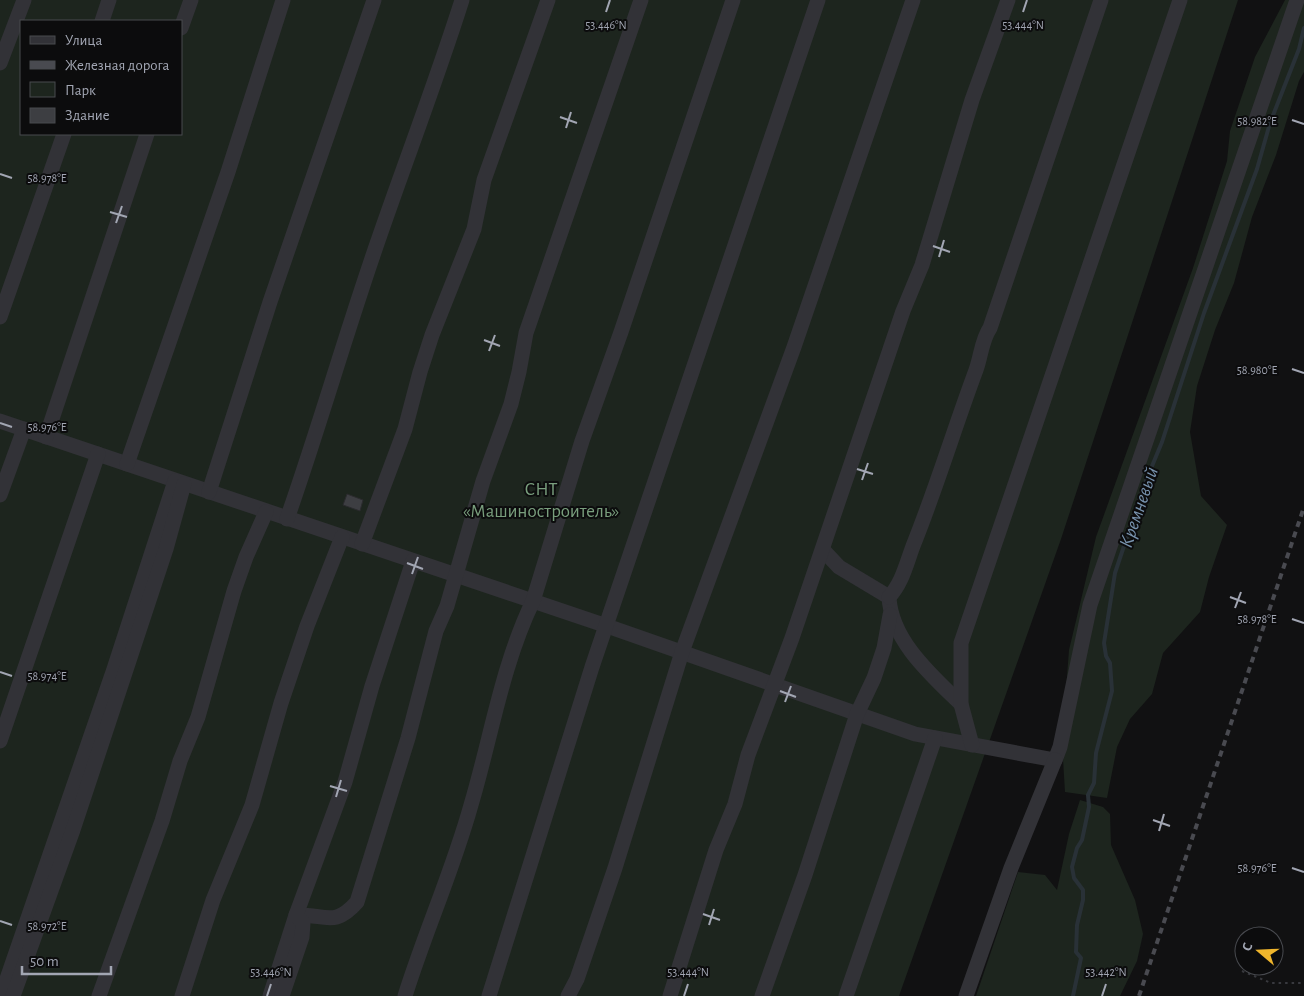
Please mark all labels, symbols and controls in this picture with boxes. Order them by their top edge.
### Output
text: 53.446°N [585,19,627,31]
text: 53.444°N [1002,19,1044,31]
legend [20,20,182,135]
text: Улица [65,33,102,48]
text: Железная дорога [65,58,170,73]
text: Парк [65,83,96,98]
text: Здание [65,108,110,123]
text: 58.982°E [1237,115,1277,127]
text: 58.978°E [27,172,67,184]
text: 58.980°E [1237,364,1277,376]
text: 58.976°E [27,421,67,433]
water label: Кремневый [1116,464,1162,550]
park label: СНТ «Машиностроитель» [463,480,619,521]
text: 58.978°E [1237,613,1277,625]
text: 58.974°E [27,670,67,682]
text: 58.976°E [1237,862,1277,874]
text: 58.972°E [28,920,67,932]
north arrow [1234,926,1284,976]
text: С [1240,941,1256,953]
scale bar [22,944,111,976]
text: 50 m [30,954,59,969]
text: 53.446°N [250,966,292,978]
text: 53.444°N [667,966,709,978]
text: 53.442°N [1085,966,1127,978]

